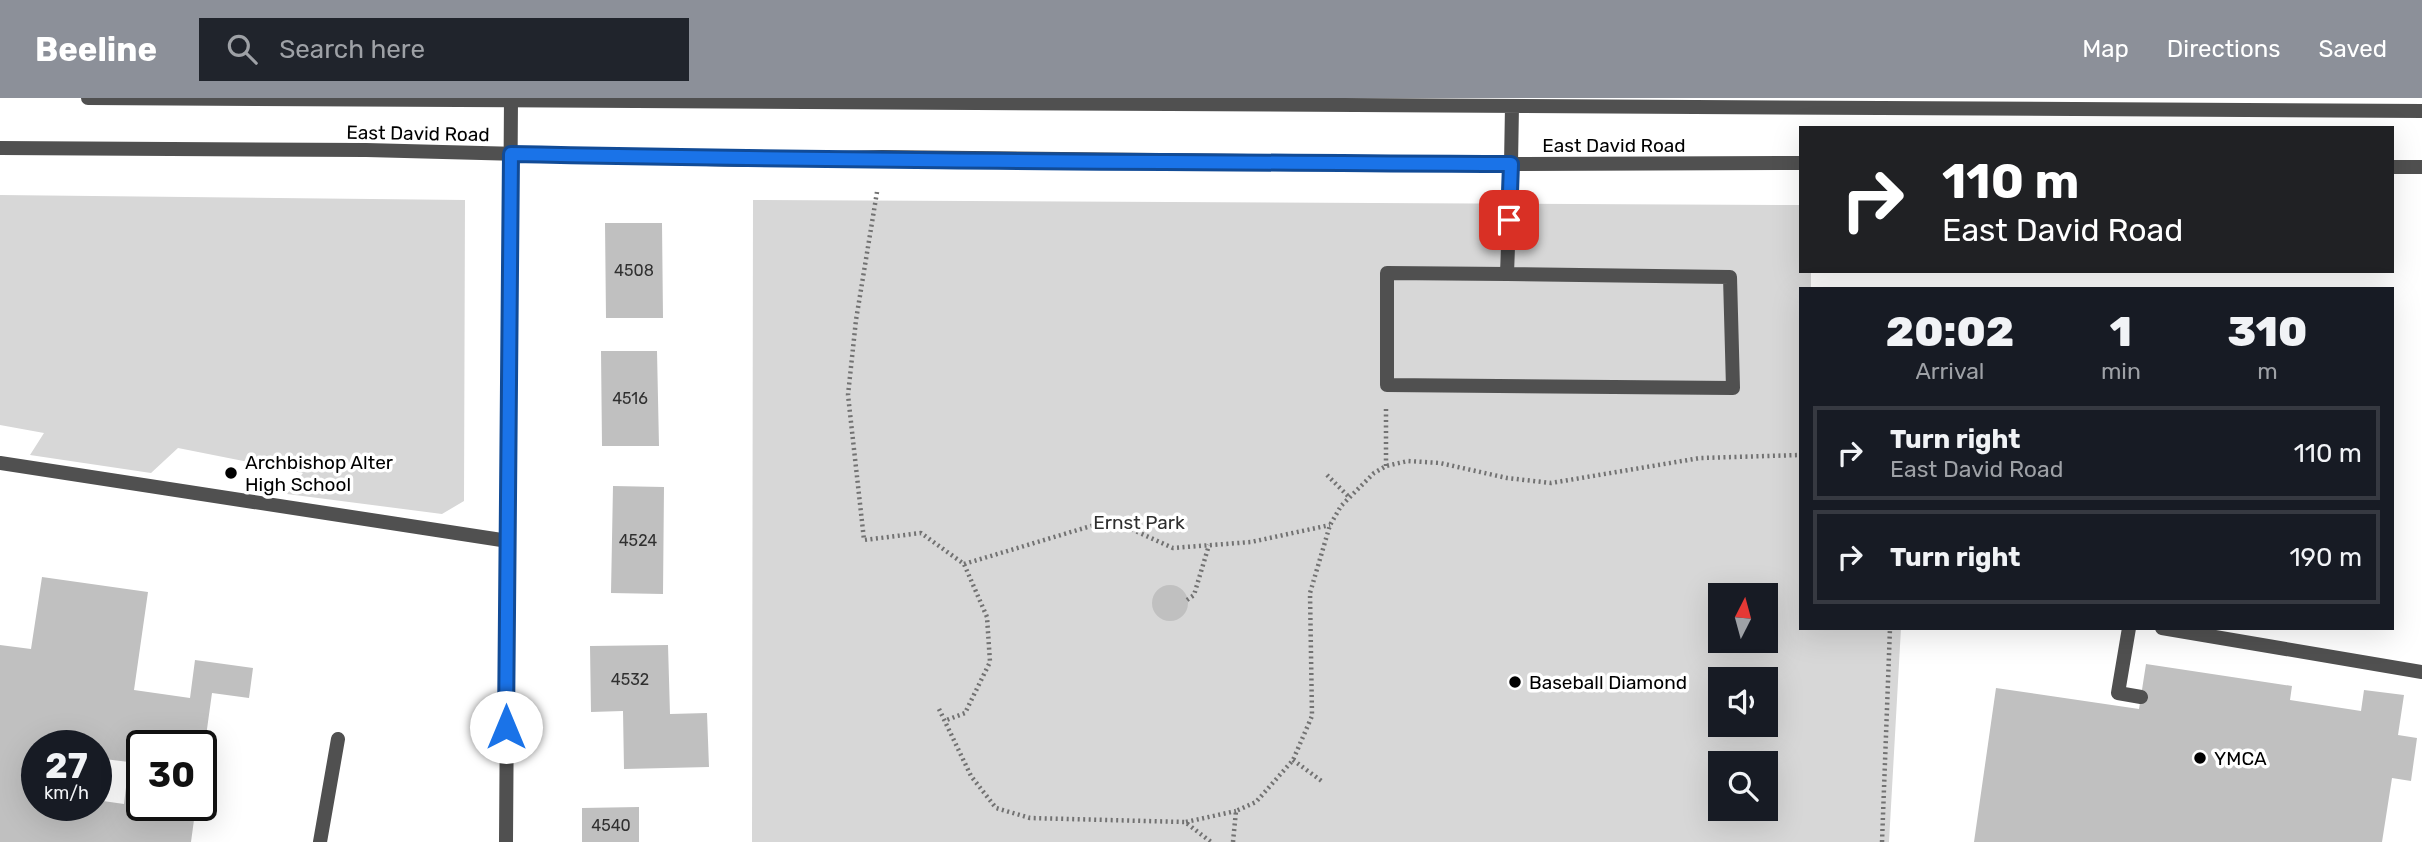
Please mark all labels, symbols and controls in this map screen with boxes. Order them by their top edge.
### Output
search box [199,18,689,81]
text: Beeline [35,30,157,69]
icon: search [223,30,261,68]
text: Search here [279,34,425,65]
text: Map [2082,35,2129,63]
text: Directions [2167,35,2280,63]
text: Saved [2318,35,2387,63]
street label: East David Road [346,121,490,146]
street label: East David Road [1542,134,1686,157]
text: 110 m [1942,152,2079,210]
icon: right [1827,154,1918,245]
pin [1479,190,1539,250]
icon: arrive [1490,201,1528,239]
text: East David Road [1942,211,2183,249]
house number: 4508 [614,261,654,280]
text: 20:02 [1886,307,2014,357]
text: 1 [2110,307,2132,357]
text: 310 [2228,307,2307,357]
text: Arrival [1915,357,1984,385]
text: min [2101,357,2141,385]
text: m [2257,357,2278,385]
house number: 4516 [612,389,648,408]
text: Turn right [1890,424,2020,455]
icon: right [1831,434,1869,472]
text: 110 m [2294,438,2362,469]
place label: Archbishop Alter High School [245,451,394,496]
text: East David Road [1890,455,2063,483]
marker: Archbishop Alter High School [223,465,239,481]
park label: Ernst Park [1093,511,1185,534]
house number: 4524 [619,531,657,550]
icon: right [1831,538,1869,576]
text: Turn right [1890,542,2020,573]
text: 190 m [2289,542,2362,573]
north arrow [1708,583,1778,653]
map controls [1708,583,1778,821]
button: sound [1708,667,1778,737]
house number: 4532 [611,670,649,689]
place label: Baseball Diamond [1529,671,1687,694]
marker: Baseball Diamond [1507,674,1523,690]
position arrow [469,690,543,764]
speed limit sign: 30 [126,730,217,821]
text: 27 [45,745,88,787]
place label: YMCA [2214,747,2267,770]
marker: YMCA [2192,750,2208,766]
button: search [1708,751,1778,821]
text: km/h [44,782,89,804]
house number: 4540 [591,816,631,835]

